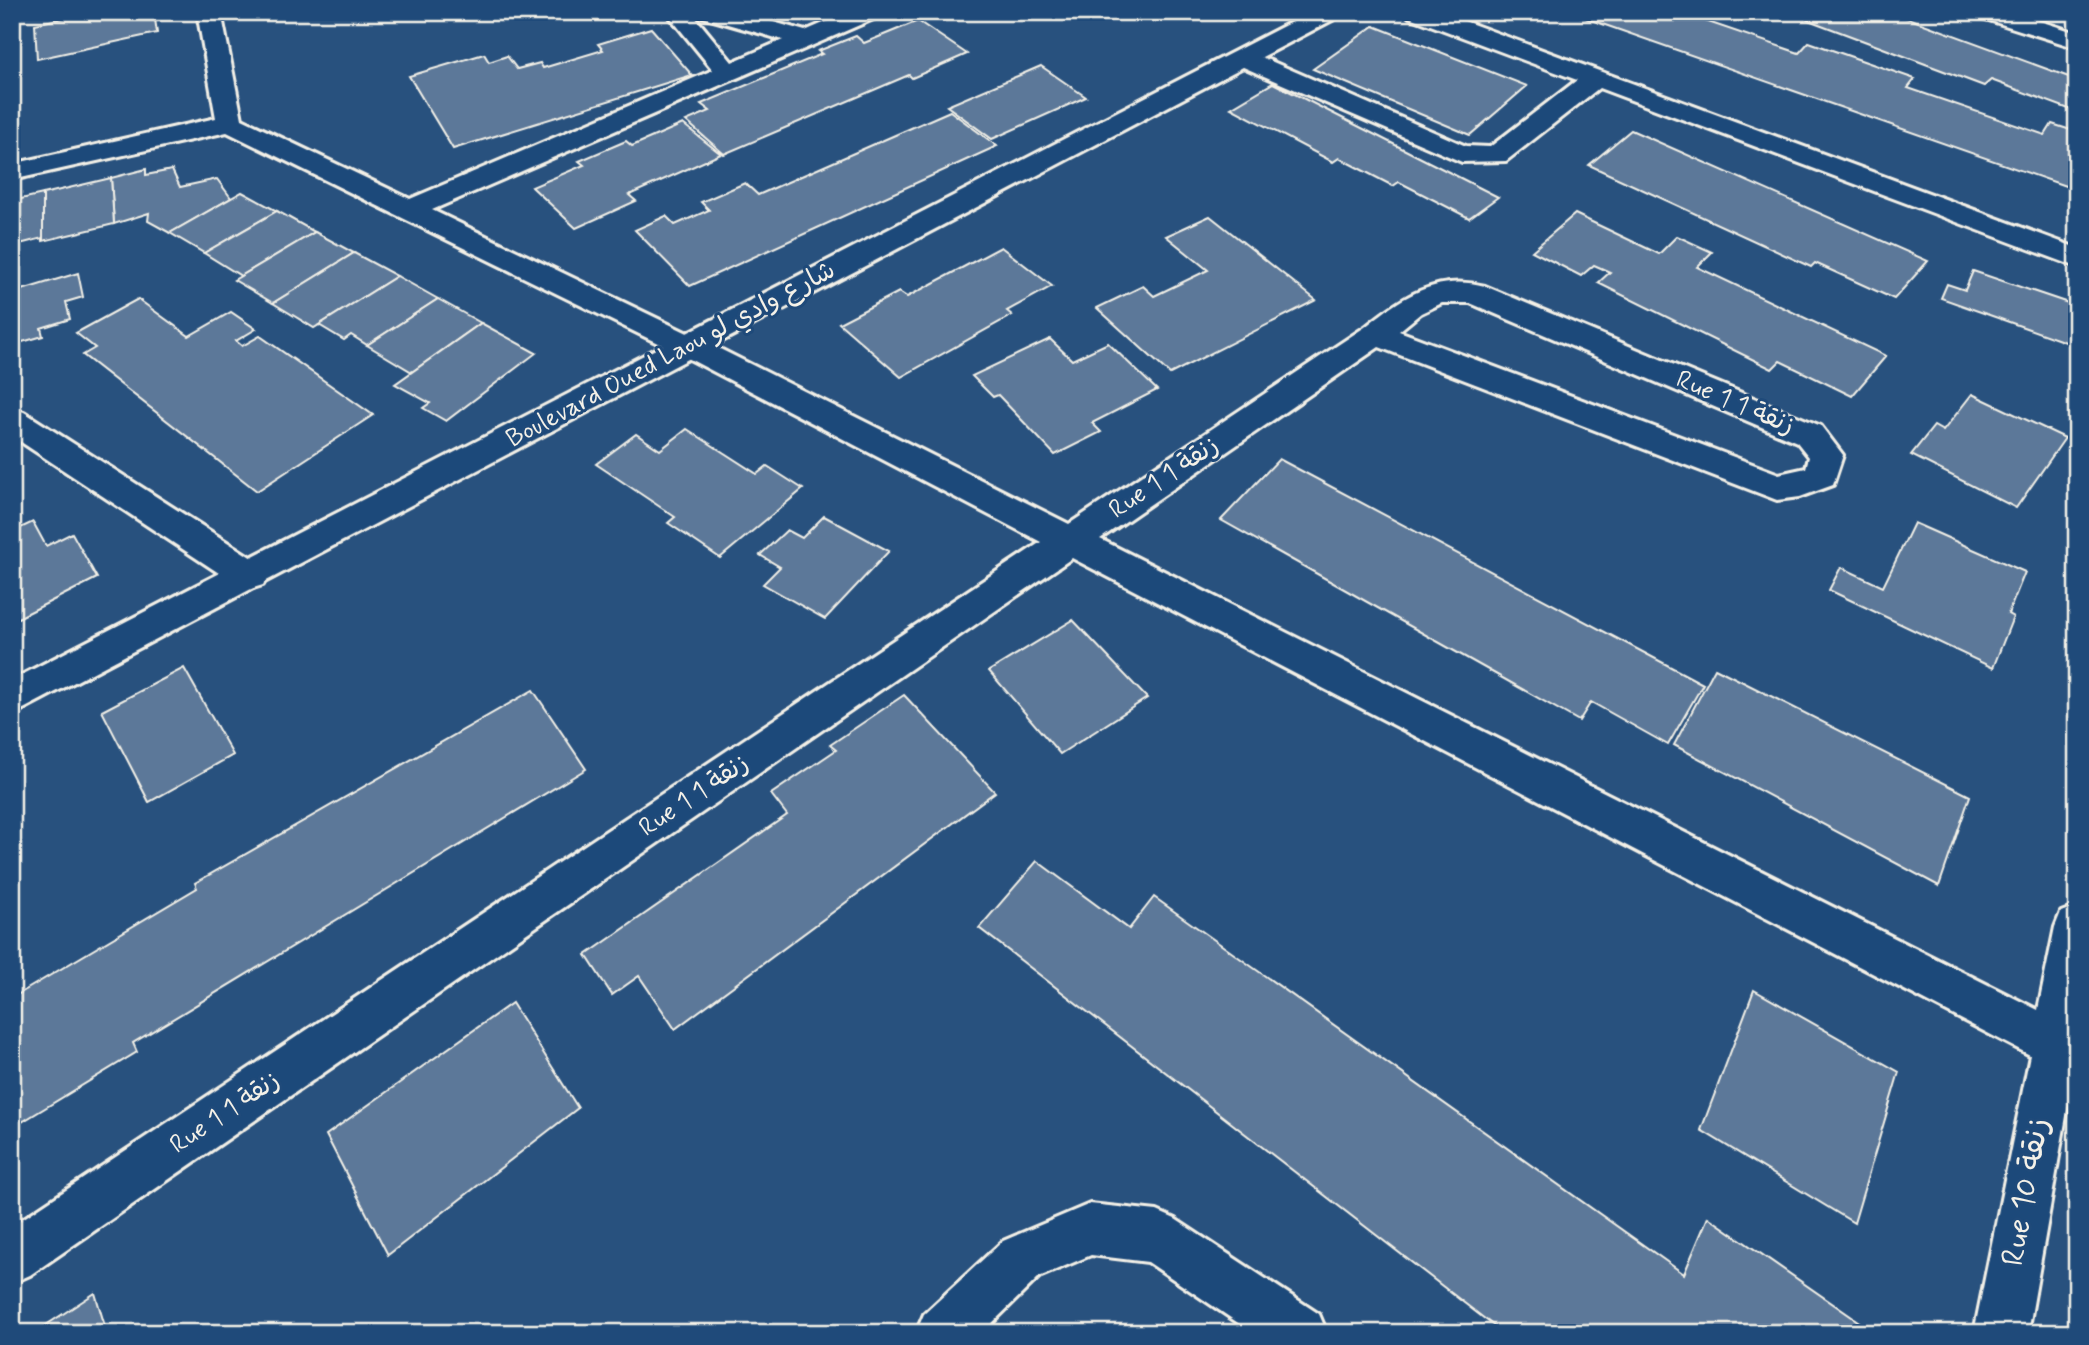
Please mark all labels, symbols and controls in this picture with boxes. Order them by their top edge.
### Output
street label: Boulevard Oued Laou شارع وادي لو [500,254,842,456]
street label: Rue 1 زنقة 1 [1671,363,1799,443]
street label: Rue 1 زنقة 1 [1102,429,1226,527]
street label: Rue 1 زنقة 1 [632,747,756,845]
street label: Rue 1 زنقة 1 [163,1064,287,1162]
street label: Rue 10 زنقة [1992,1115,2060,1269]

